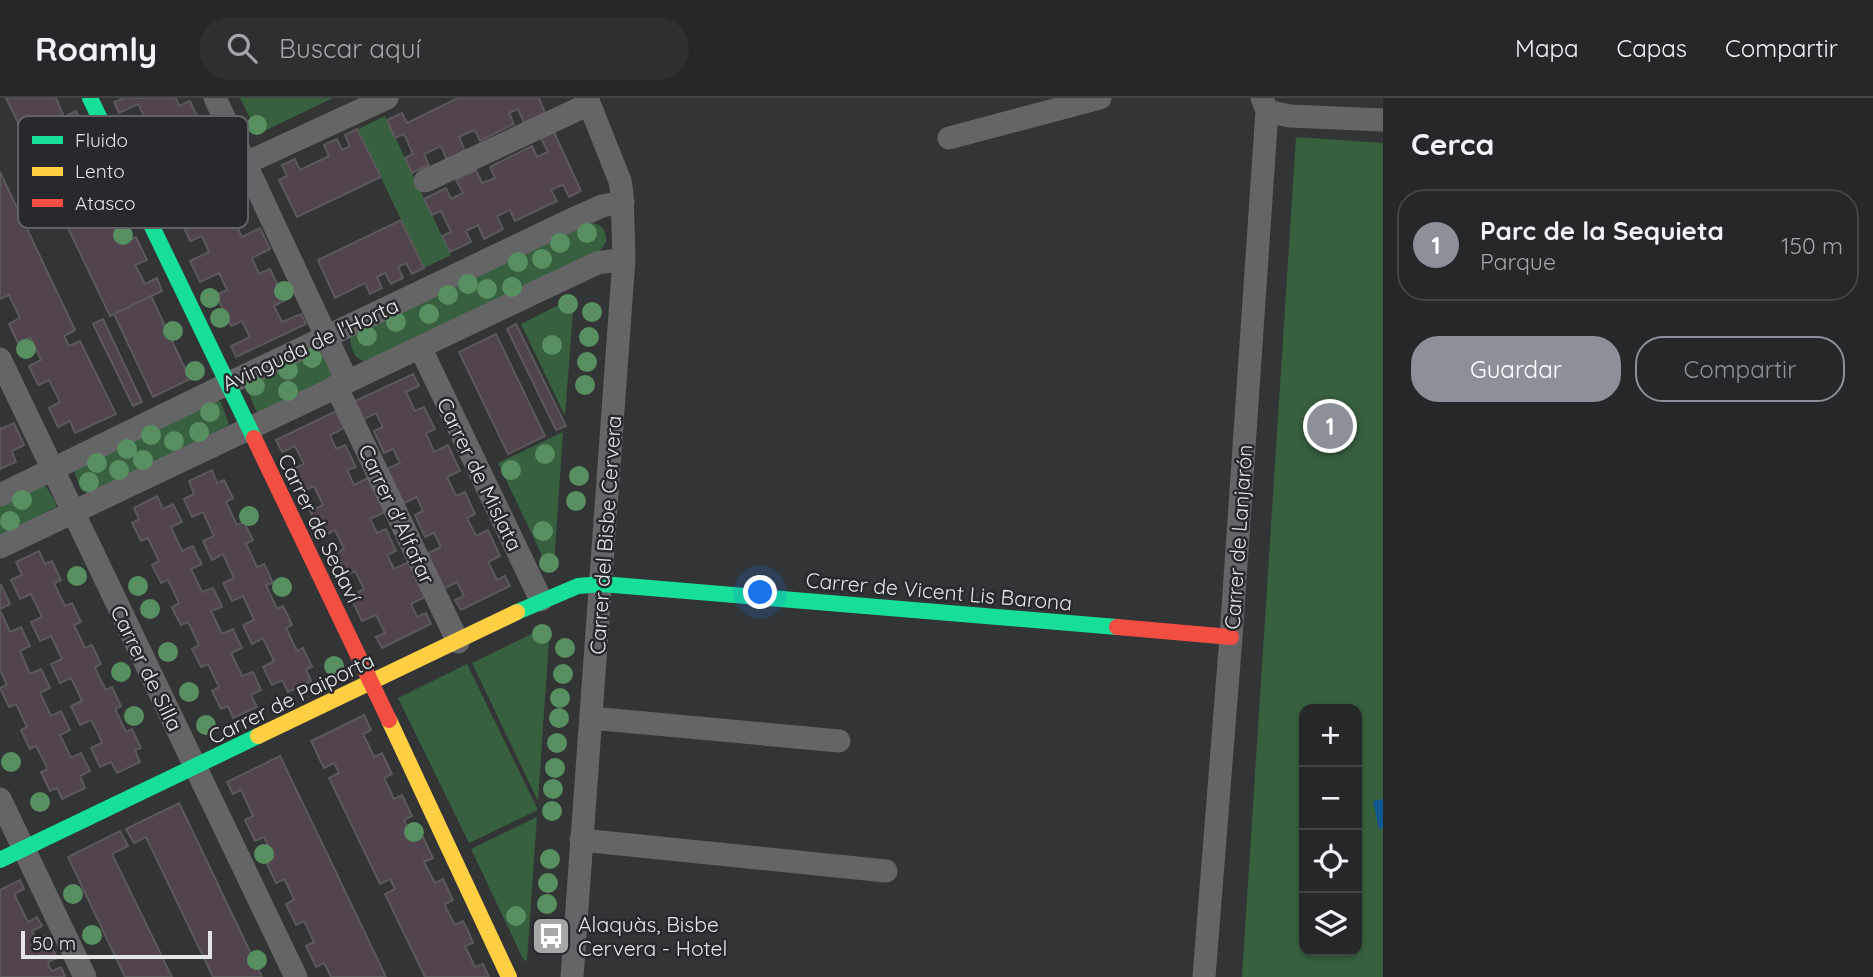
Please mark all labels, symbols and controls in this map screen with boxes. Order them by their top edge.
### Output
search box [199,17,689,80]
text: Roamly [35,28,157,69]
icon: search [223,29,261,67]
text: Buscar aquí [279,32,421,65]
text: Mapa [1515,33,1579,63]
text: Capas [1617,33,1687,63]
text: Compartir [1725,33,1838,63]
legend [18,116,248,228]
text: Cerca [1411,125,1494,163]
text: Fluido [75,128,128,152]
text: Lento [75,159,125,183]
text: Atasco [75,191,135,215]
text: Parc de la Sequieta [1480,214,1724,247]
text: 1 [1432,231,1440,260]
text: 150 m [1781,231,1843,260]
text: Parque [1480,247,1556,276]
street label: Avinguda de l'Horta [218,292,402,396]
button: Guardar [1411,336,1621,402]
button: Compartir [1635,336,1845,402]
street label: Carrer de Mislata [432,393,528,555]
pin: 1 [1307,400,1353,452]
street label: Carrer del Bisbe Cervera [584,415,626,655]
street label: Carrer d'Alfafar [353,440,441,588]
street label: Carrer de Lanjarón [1219,444,1257,630]
street label: Carrer de Sedaví [273,449,368,607]
street label: Carrer de Vicent Lis Barona [805,566,1073,616]
your location [743,575,777,609]
street label: Carrer de Silla [105,601,189,735]
street label: Carrer de Paiporta [204,647,378,749]
map controls [1299,704,1362,956]
button: + [1299,704,1362,767]
button: − [1299,767,1362,830]
button: locate [1299,830,1362,893]
button: layers [1299,893,1362,956]
place label: Alaquàs, Bisbe Cervera - Hotel [578,911,727,961]
bus stop icon: Alaquàs, Bisbe Cervera - Hotel [530,915,572,957]
scale bar [21,928,212,960]
text: 50 m [32,931,76,955]

